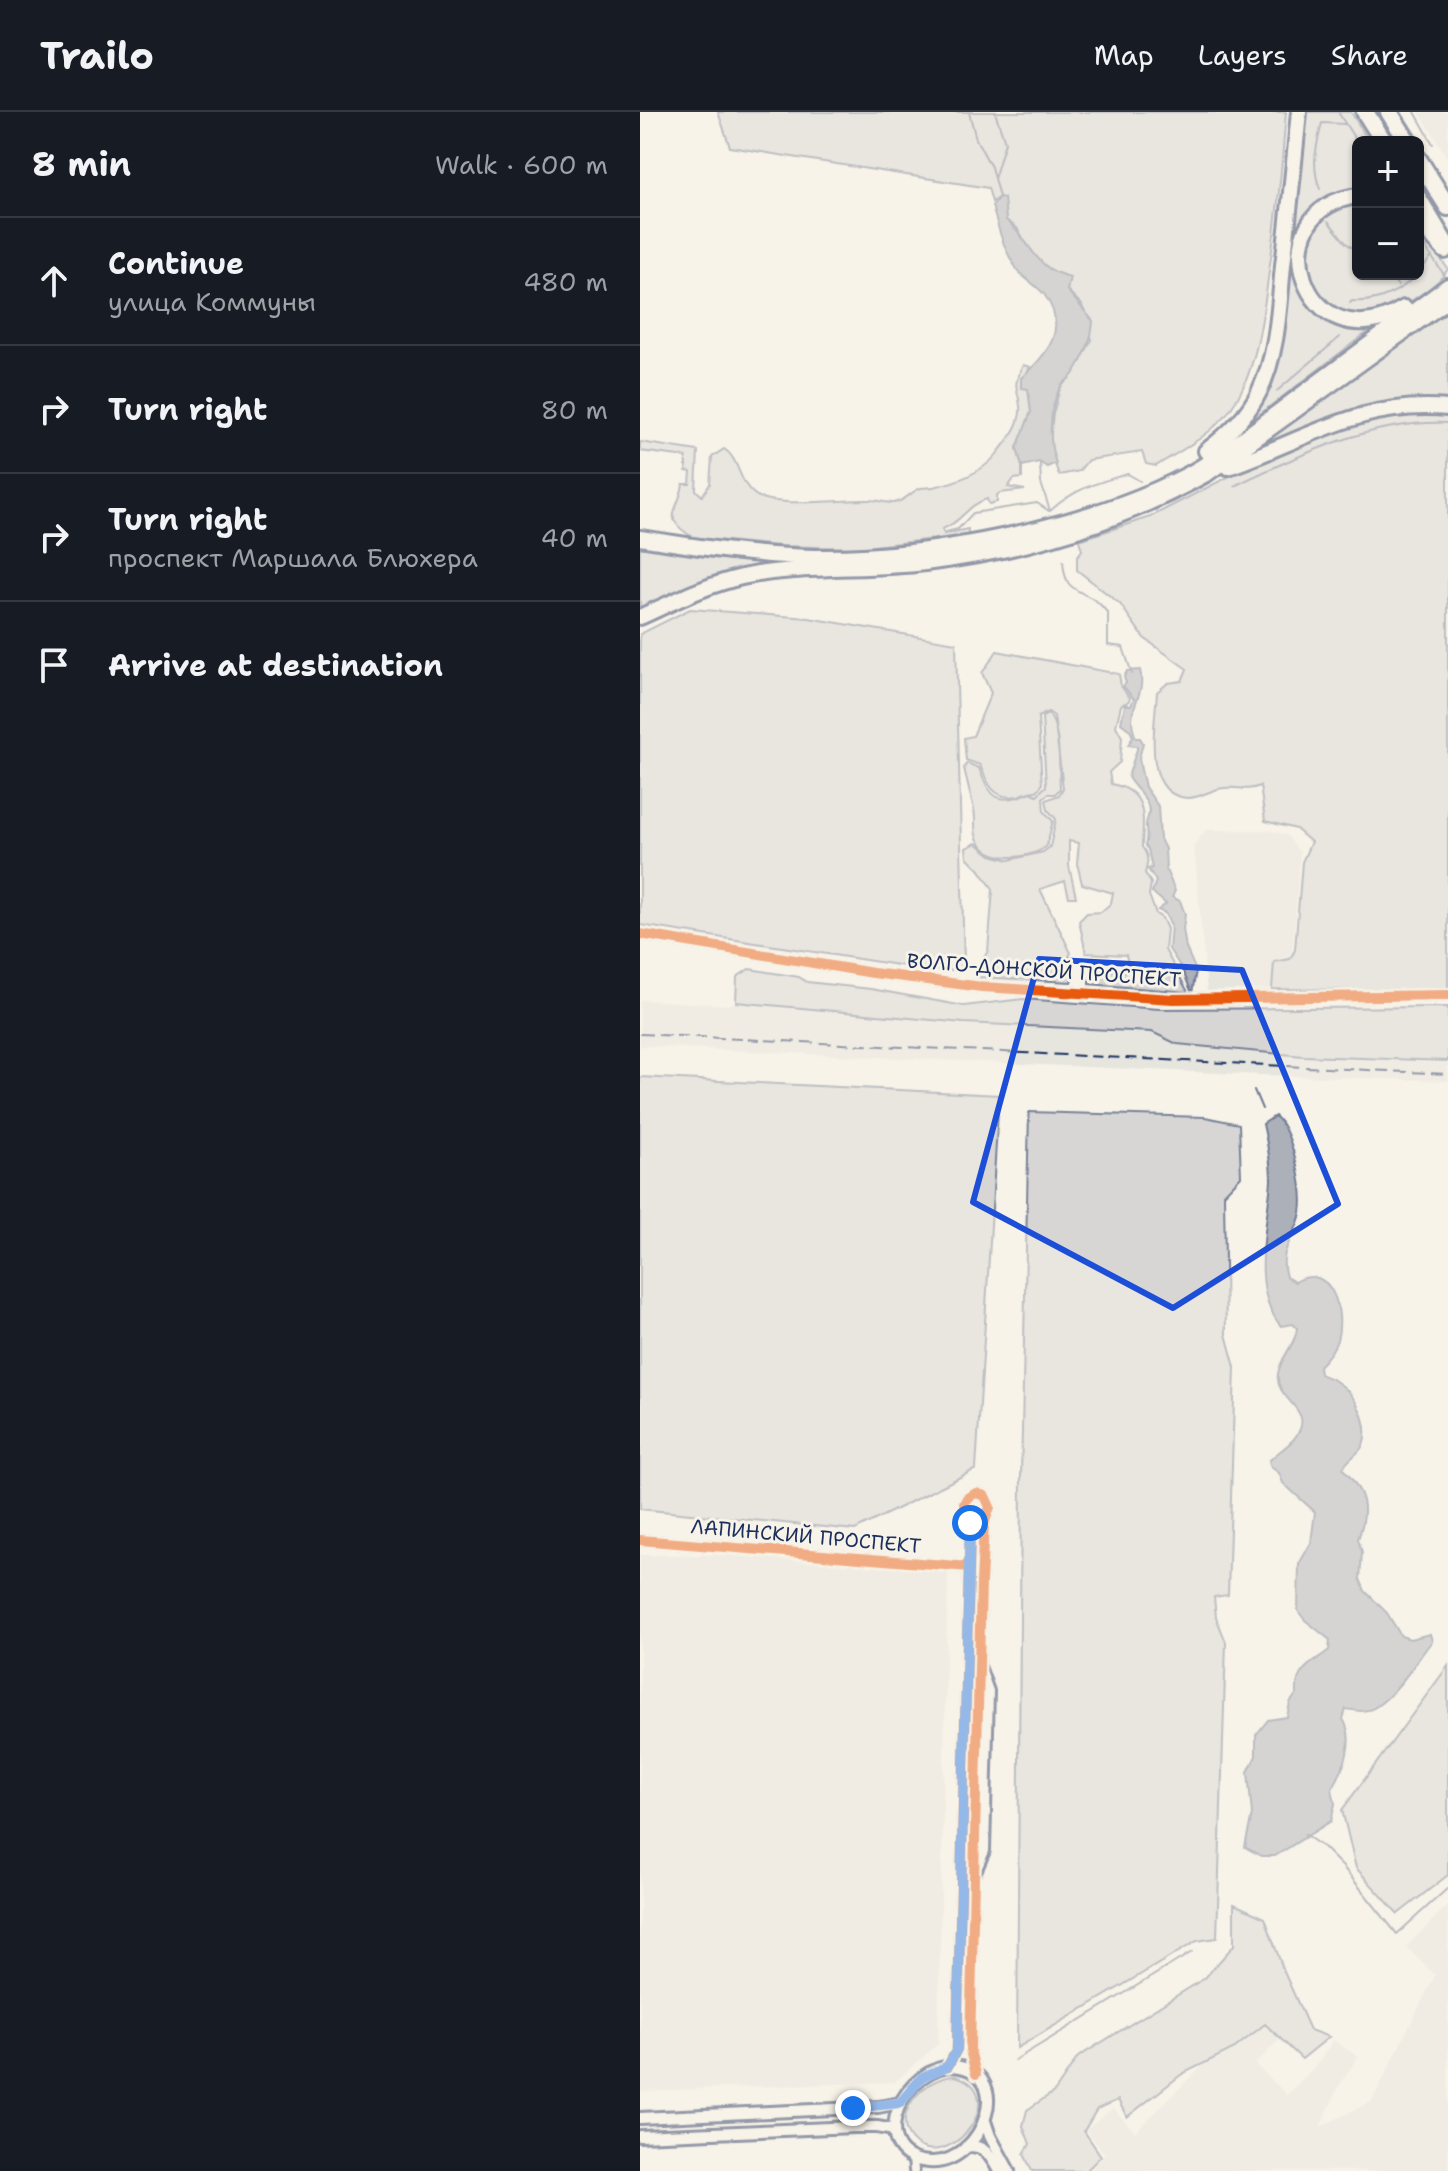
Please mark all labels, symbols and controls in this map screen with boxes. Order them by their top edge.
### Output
text: Trailo [40,30,154,81]
text: Map [1094,36,1154,74]
text: Layers [1198,36,1287,74]
text: Share [1331,36,1408,74]
map controls [1352,136,1424,280]
button: + [1352,136,1424,208]
text: 8 min [32,141,131,187]
text: Walk · 600 m [435,147,608,182]
button: − [1352,208,1424,280]
text: Continue [108,243,244,284]
icon: ahead [32,259,76,303]
text: 480 m [523,264,608,299]
text: улица Коммуны [108,284,316,319]
icon: right [32,387,76,431]
text: Turn right [108,389,267,430]
text: 80 m [541,392,608,427]
text: Turn right [108,499,267,540]
icon: right [32,515,76,559]
text: 40 m [541,520,608,555]
text: проспект Маршала Блюхера [108,540,478,575]
icon: arrive [32,643,76,687]
text: Arrive at destination [108,645,443,686]
street label: ВОЛГО-ДОНСКОЙ ПРОСПЕКТ [906,947,1182,993]
route start [952,1505,988,1541]
street label: ЛАПИНСКИЙ ПРОСПЕКТ [690,1513,922,1559]
route end [835,2090,871,2126]

